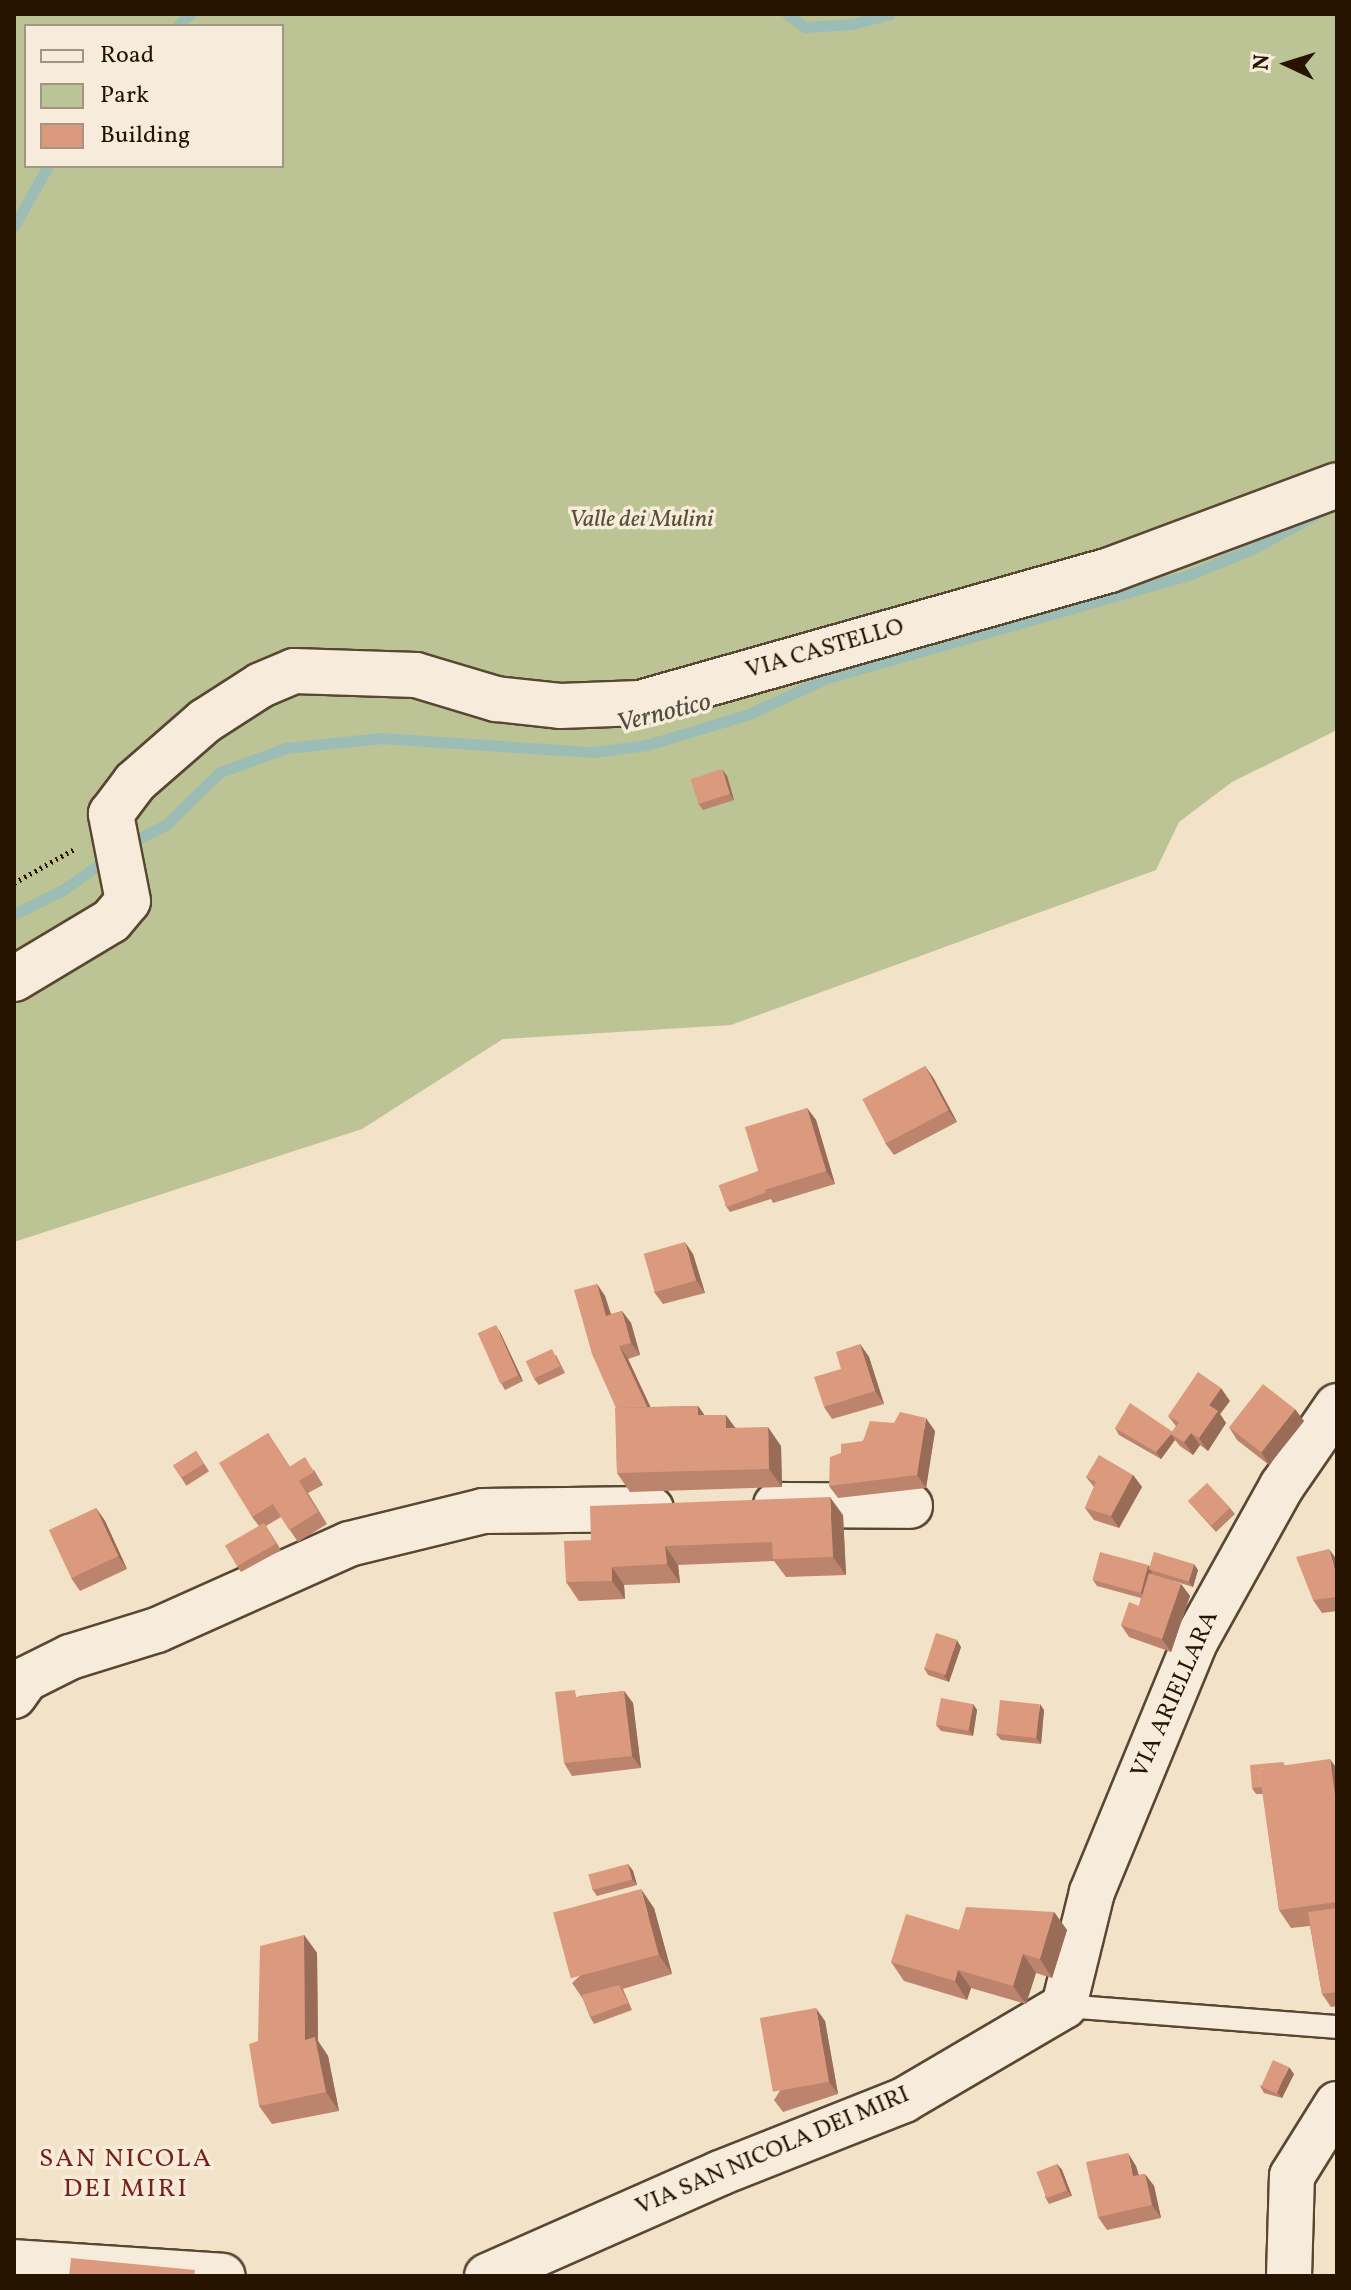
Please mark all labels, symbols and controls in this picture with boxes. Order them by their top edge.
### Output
legend [24,24,284,168]
north arrow [1247,24,1327,104]
text: Road [100,39,154,73]
text: N [1247,53,1279,71]
text: Park [100,79,149,113]
text: Building [100,119,190,153]
park label: Valle dei Mulini [569,507,713,535]
street label: VIA CASTELLO [743,614,907,686]
water label: Vernotico [614,687,714,741]
street label: VIA ARIELLARA [1126,1607,1226,1783]
street label: VIA SAN NICOLA DEI MIRI [632,2081,914,2223]
district label: SAN NICOLA DEI MIRI [39,2144,213,2206]

